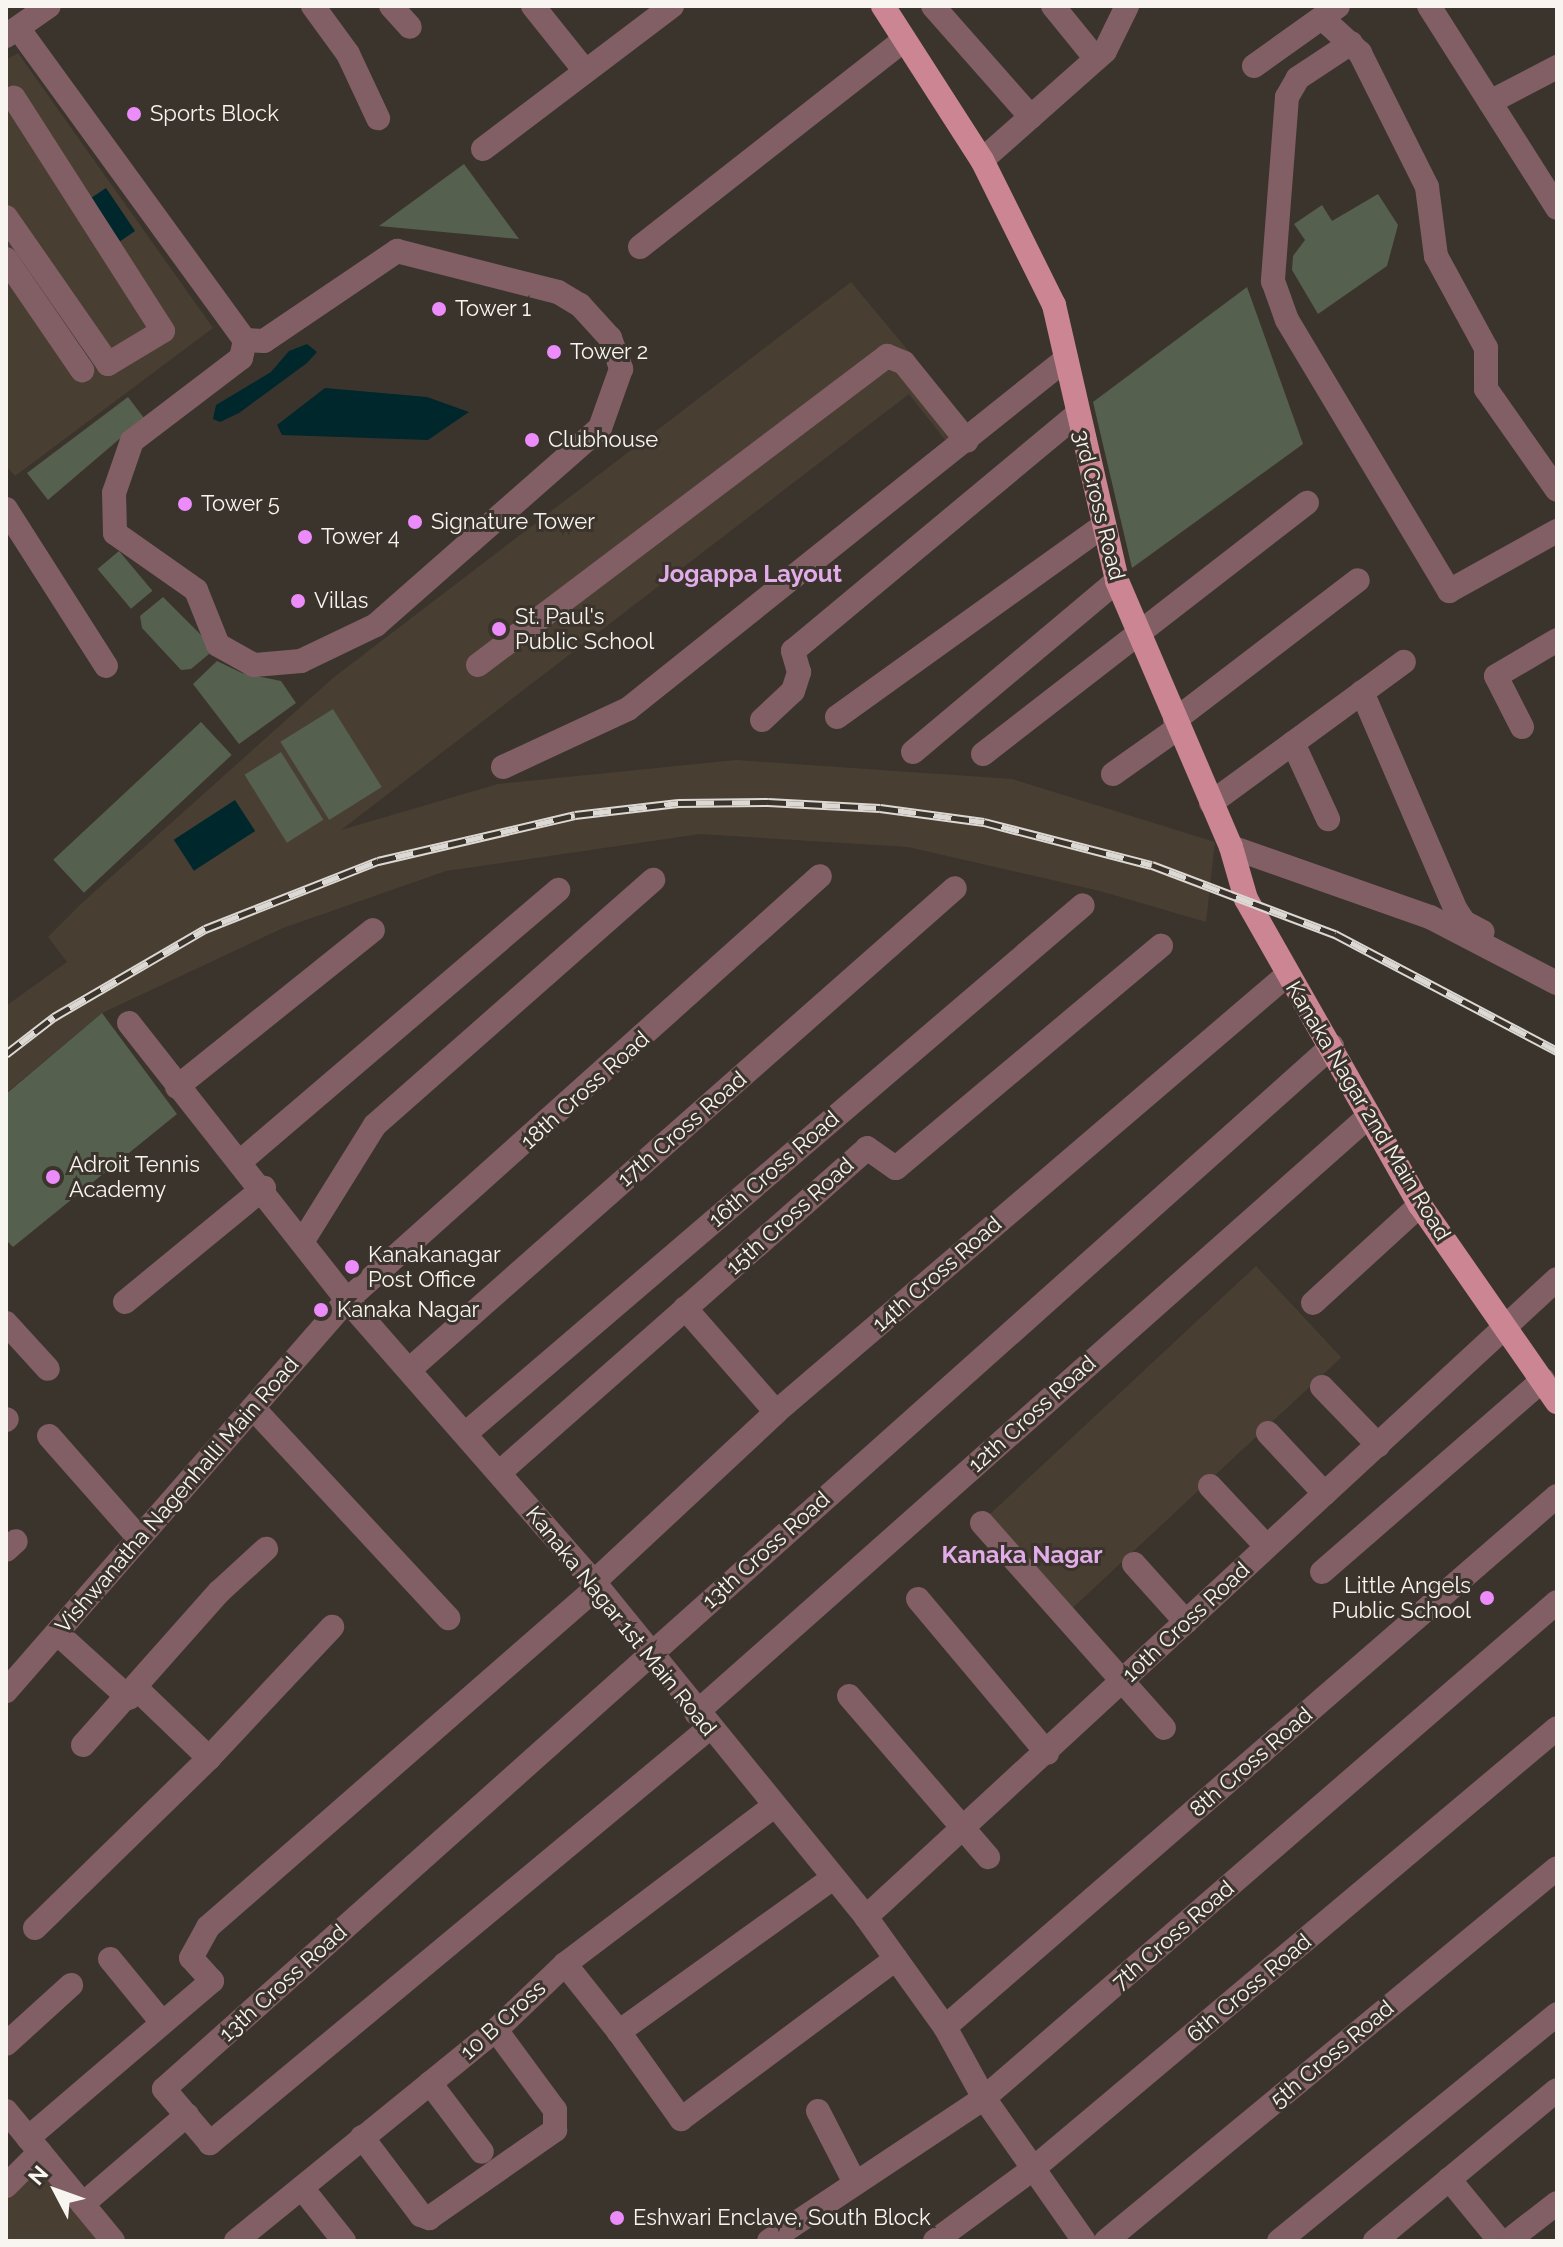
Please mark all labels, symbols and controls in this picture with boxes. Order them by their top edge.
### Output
place label: Sports Block [150,101,279,127]
marker: Sports Block [125,105,143,123]
place label: Tower 1 [455,296,532,322]
marker: Tower 1 [430,300,448,318]
place label: Tower 2 [570,339,649,365]
marker: Tower 2 [545,343,563,361]
place label: Clubhouse [548,427,658,453]
street label: 3rd Cross Road [1068,427,1130,583]
marker: Clubhouse [523,431,541,449]
place label: Tower 5 [201,491,280,517]
marker: Tower 5 [176,495,194,513]
place label: Signature Tower [431,509,596,535]
marker: Signature Tower [406,513,424,531]
place label: Tower 4 [321,524,400,550]
marker: Tower 4 [296,528,314,546]
district label: Jogappa Layout [658,560,842,588]
place label: Villas [314,588,368,614]
marker: Villas [289,592,307,610]
place label: St. Paul's Public School [515,603,654,654]
marker: St. Paul's Public School [490,620,508,638]
street label: Kanaka Nagar 2nd Main Road [1280,976,1456,1246]
street label: 18th Cross Road [515,1026,655,1154]
street label: 17th Cross Road [612,1066,752,1192]
street label: 16th Cross Road [704,1105,844,1233]
place label: Adroit Tennis Academy [69,1151,200,1202]
street label: 15th Cross Road [721,1152,859,1280]
marker: Adroit Tennis Academy [44,1168,62,1186]
street label: 14th Cross Road [867,1211,1007,1337]
place label: Kanakanagar Post Office [368,1241,501,1292]
marker: Kanakanagar Post Office [343,1258,361,1276]
place label: Kanaka Nagar [337,1297,479,1323]
marker: Kanaka Nagar [312,1301,330,1319]
street label: 12th Cross Road [963,1350,1101,1478]
street label: Vishwanatha Nagenhalli Main Road [50,1351,304,1639]
street label: 13th Cross Road [697,1486,835,1614]
street label: Kanaka Nagar 1st Main Road [520,1501,722,1741]
district label: Kanaka Nagar [941,1541,1103,1569]
street label: 10th Cross Road [1117,1556,1255,1688]
place label: Little Angels Public School [1332,1572,1471,1624]
marker: Little Angels Public School [1478,1589,1496,1607]
street label: 8th Cross Road [1184,1702,1318,1822]
street label: 7th Cross Road [1107,1875,1239,1995]
street label: 13th Cross Road [214,1919,352,2047]
street label: 6th Cross Road [1181,1928,1317,2048]
street label: 10 B Cross [455,1975,551,2065]
street label: 5th Cross Road [1265,1995,1399,2113]
north arrow [16,2151,96,2231]
text: N [23,2160,53,2190]
place label: Eshwari Enclave, South Block [633,2205,931,2231]
marker: Eshwari Enclave, South Block [608,2209,626,2227]

